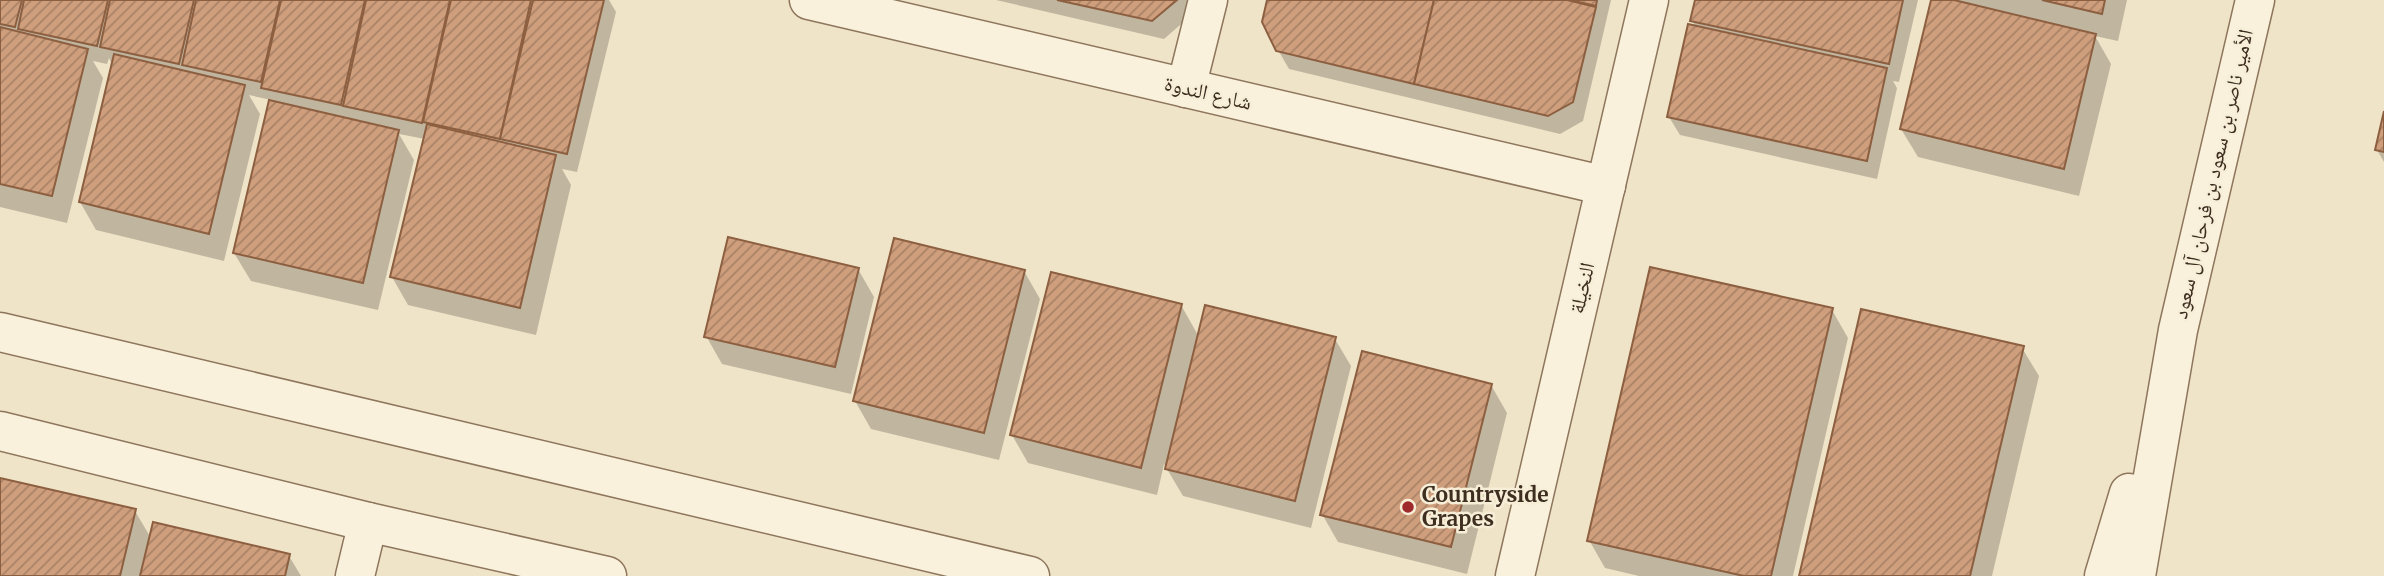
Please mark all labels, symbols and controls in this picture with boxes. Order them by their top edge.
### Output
street label: الأمير ناصر بن سعود بن فرحان آل سعود [2166,26,2259,321]
street label: شارع الندوة [1162,69,1254,116]
street label: النخيلة [1563,260,1600,316]
place label: Countryside Grapes [1422,481,1549,532]
marker: Countryside Grapes [1400,499,1416,515]

